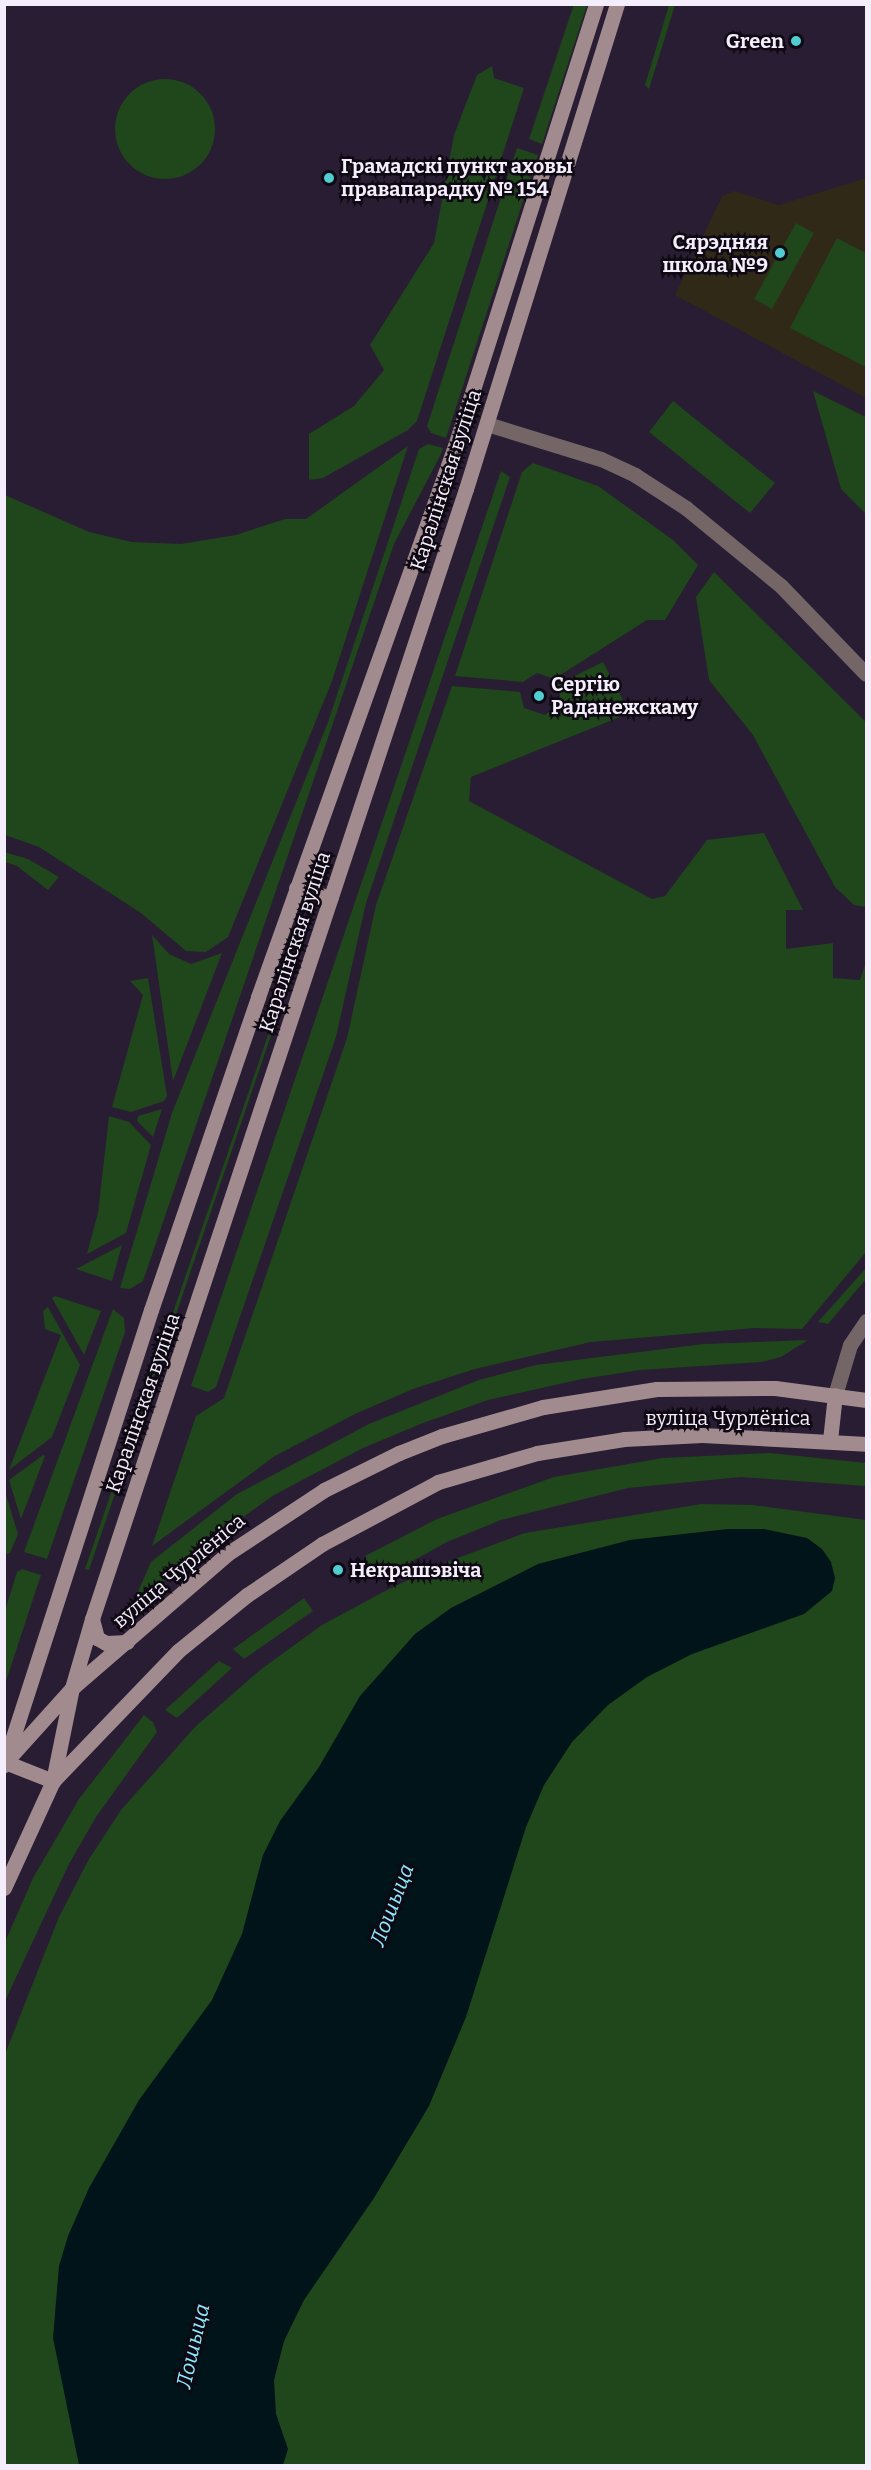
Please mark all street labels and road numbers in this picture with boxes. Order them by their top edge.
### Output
street label: Каралінская вуліца [405,387,487,573]
street label: Каралінская вуліца [254,849,336,1035]
street label: Каралінская вуліца [101,1310,185,1496]
street label: вуліца Чурлёніса [646,1406,810,1430]
street label: вуліца Чурлёніса [108,1509,250,1633]

